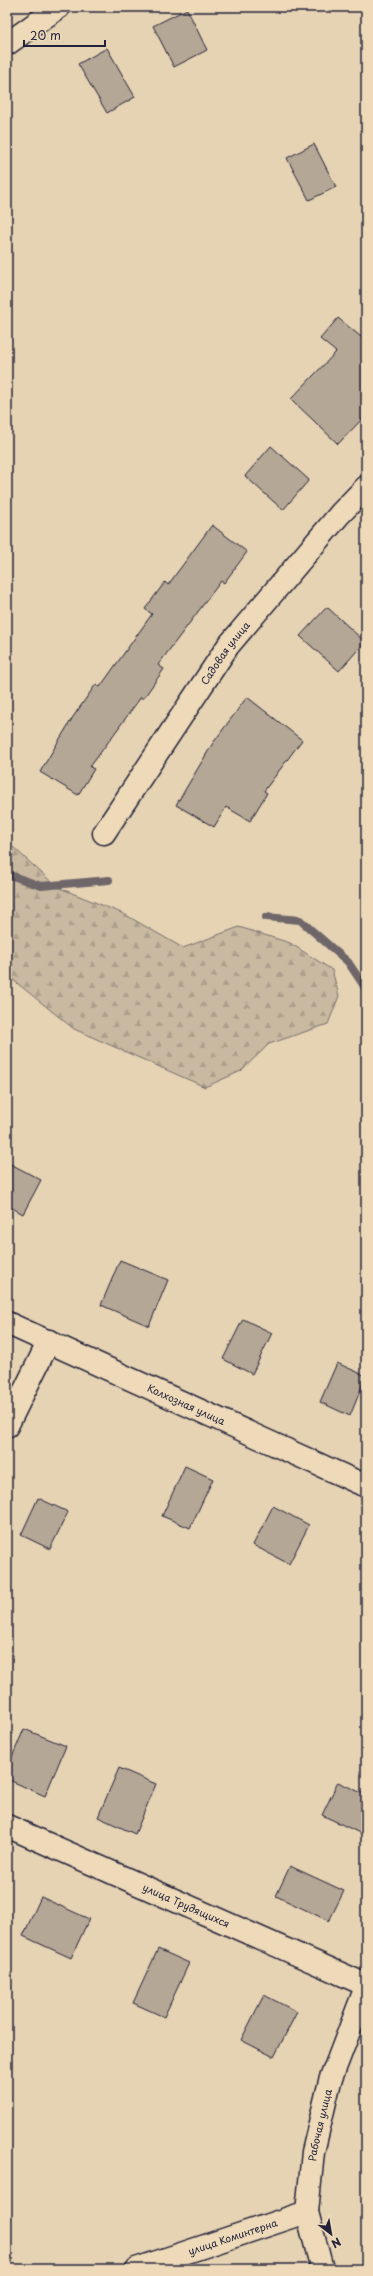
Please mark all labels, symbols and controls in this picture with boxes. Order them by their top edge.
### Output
scale bar [24,22,105,48]
text: 20 m [30,26,61,44]
street label: Садовая улица [196,617,253,687]
street label: Колхозная улица [145,1380,229,1429]
street label: улица Трудящихся [141,1879,232,1931]
street label: Рабочая улица [304,2087,335,2162]
street label: улица Коминтерна [186,2214,280,2258]
north arrow [311,2214,351,2254]
text: N [328,2233,345,2253]

